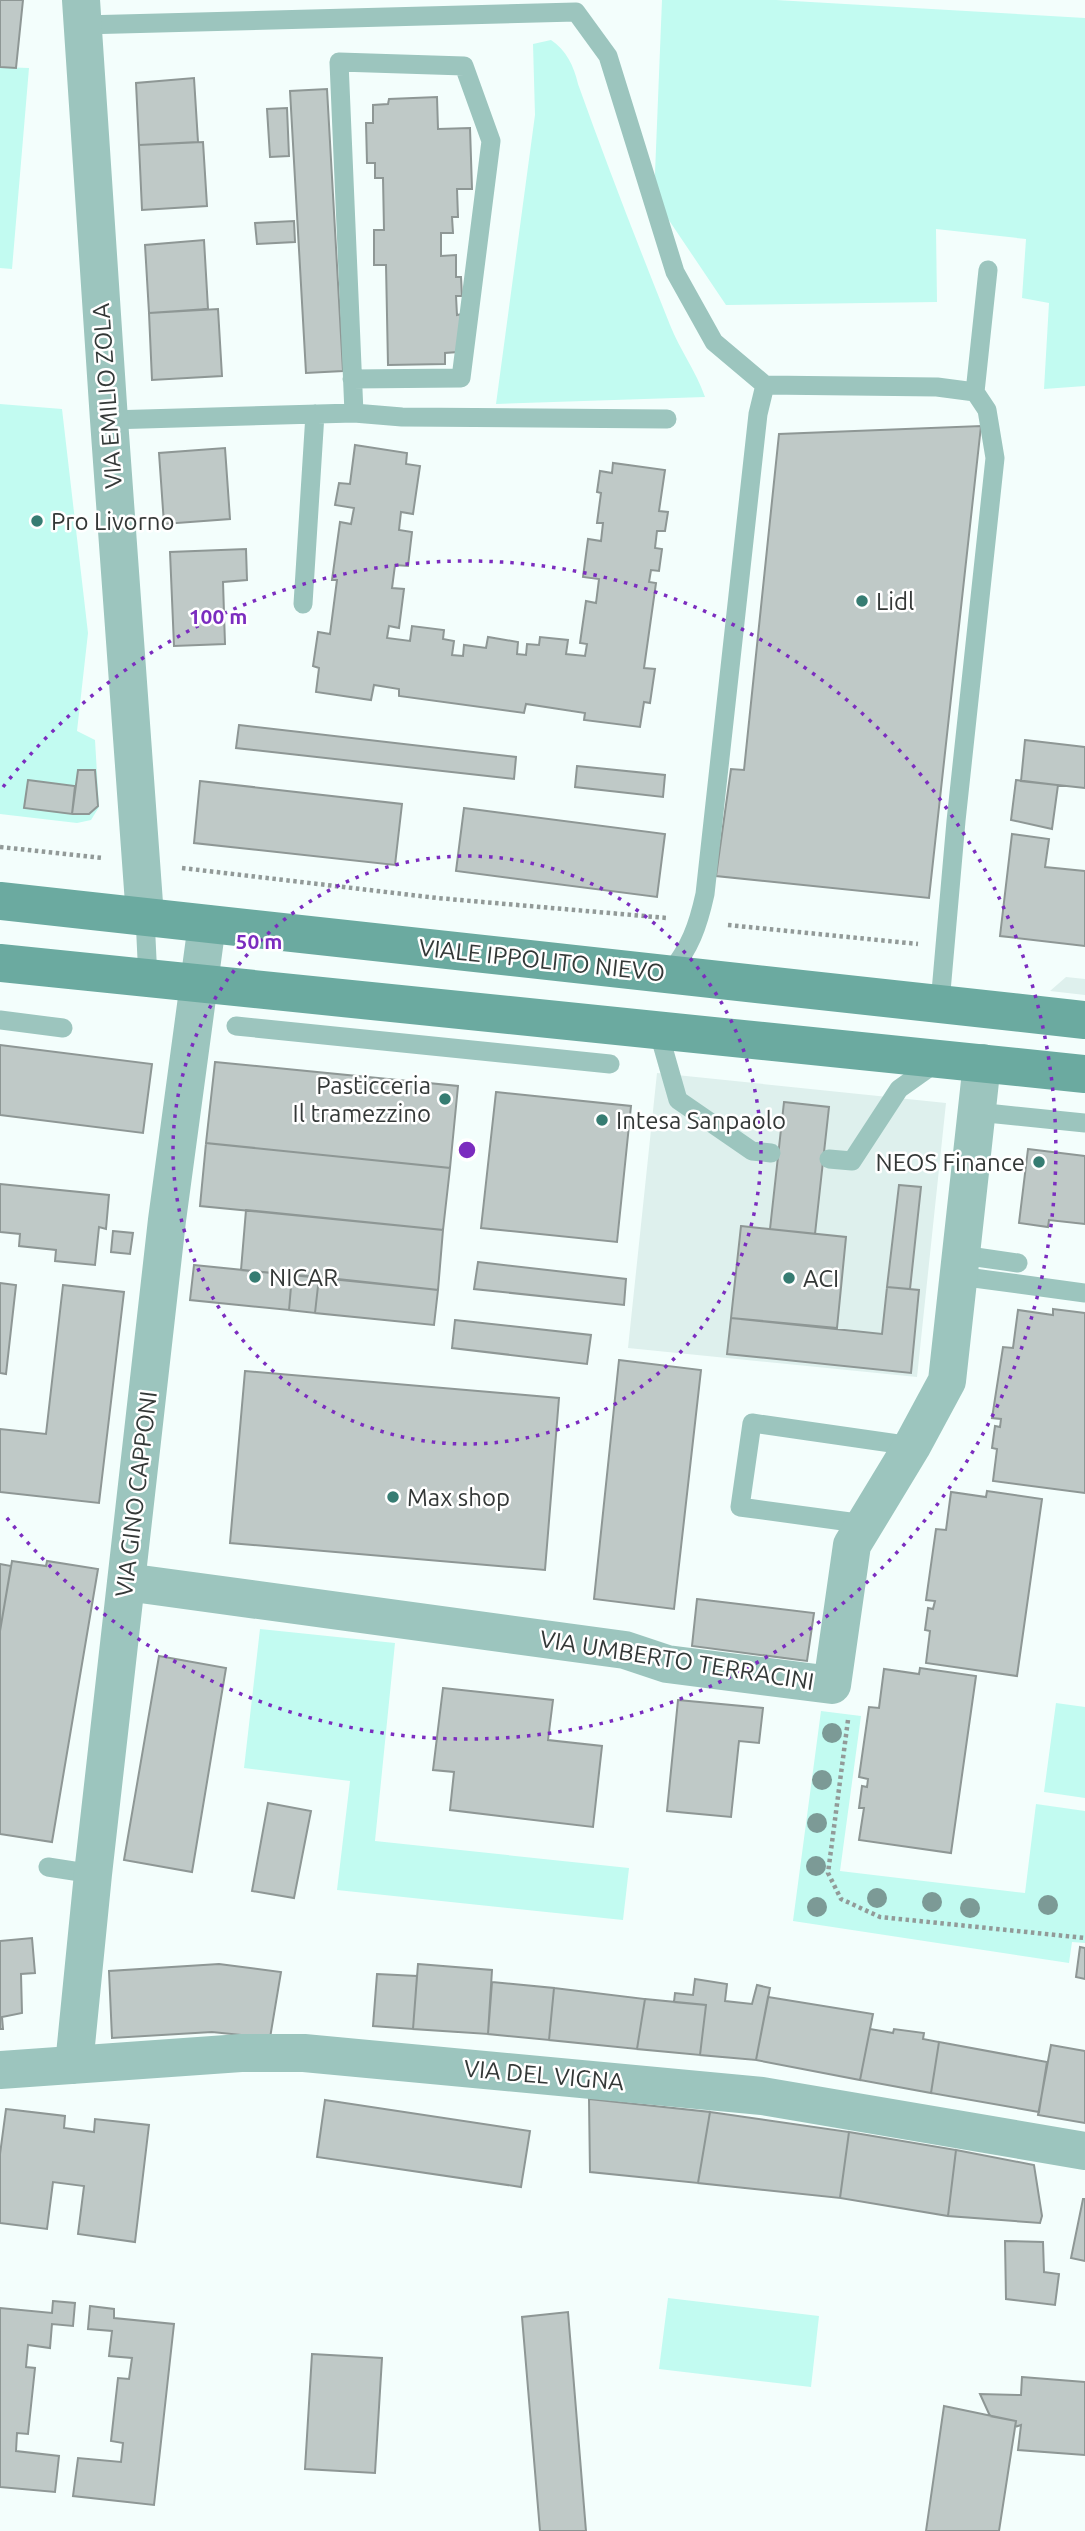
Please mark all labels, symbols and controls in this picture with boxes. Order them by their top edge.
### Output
street label: VIA EMILIO ZOLA [87,302,127,490]
place label: Pro Livorno [51,508,175,535]
marker: Pro Livorno [29,513,45,529]
place label: Lidl [876,588,914,615]
marker: Lidl [854,593,870,609]
text: 100 m [189,604,247,628]
text: 50 m [236,929,282,953]
street label: VIALE IPPOLITO NIEVO [418,934,666,986]
place label: Pasticceria Il tramezzino [293,1072,431,1127]
marker: Pasticceria Il tramezzino [437,1091,453,1107]
place label: Intesa Sanpaolo [616,1107,786,1134]
marker: Intesa Sanpaolo [594,1112,610,1128]
centre of rings [455,1138,479,1162]
place label: NEOS Finance [876,1149,1025,1176]
marker: NEOS Finance [1031,1154,1047,1170]
place label: NICAR [269,1264,338,1291]
place label: ACI [803,1265,839,1292]
marker: NICAR [247,1269,263,1285]
marker: ACI [781,1270,797,1286]
street label: VIA GINO CAPPONI [110,1389,162,1599]
place label: Max shop [407,1484,510,1511]
marker: Max shop [385,1489,401,1505]
street label: VIA UMBERTO TERRACINI [538,1625,816,1695]
street label: VIA DEL VIGNA [463,2055,626,2095]

